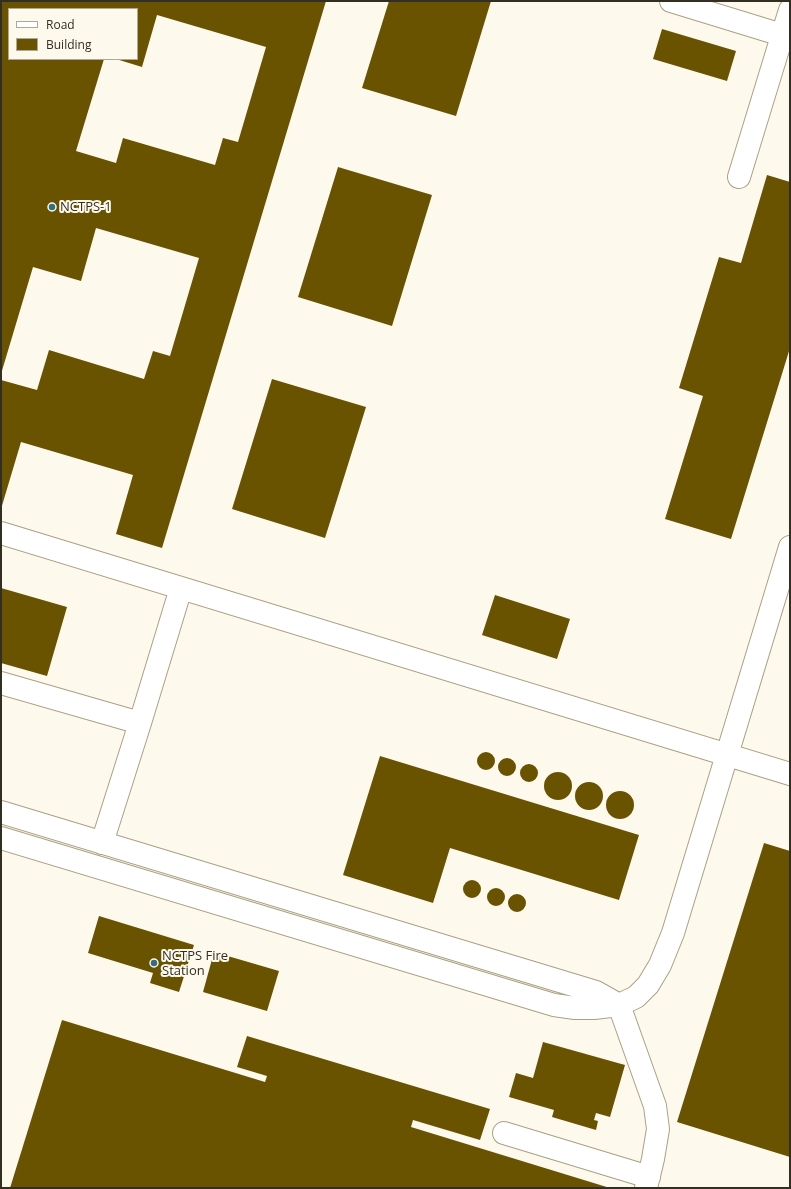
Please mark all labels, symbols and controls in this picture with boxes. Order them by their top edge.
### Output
legend [8,8,138,60]
text: Road [46,16,75,33]
text: Building [46,36,91,53]
place label: NCTPS-1 [60,199,112,215]
marker: NCTPS-1 [47,202,57,212]
place label: NCTPS Fire Station [162,948,228,979]
marker: NCTPS Fire Station [149,958,159,968]

